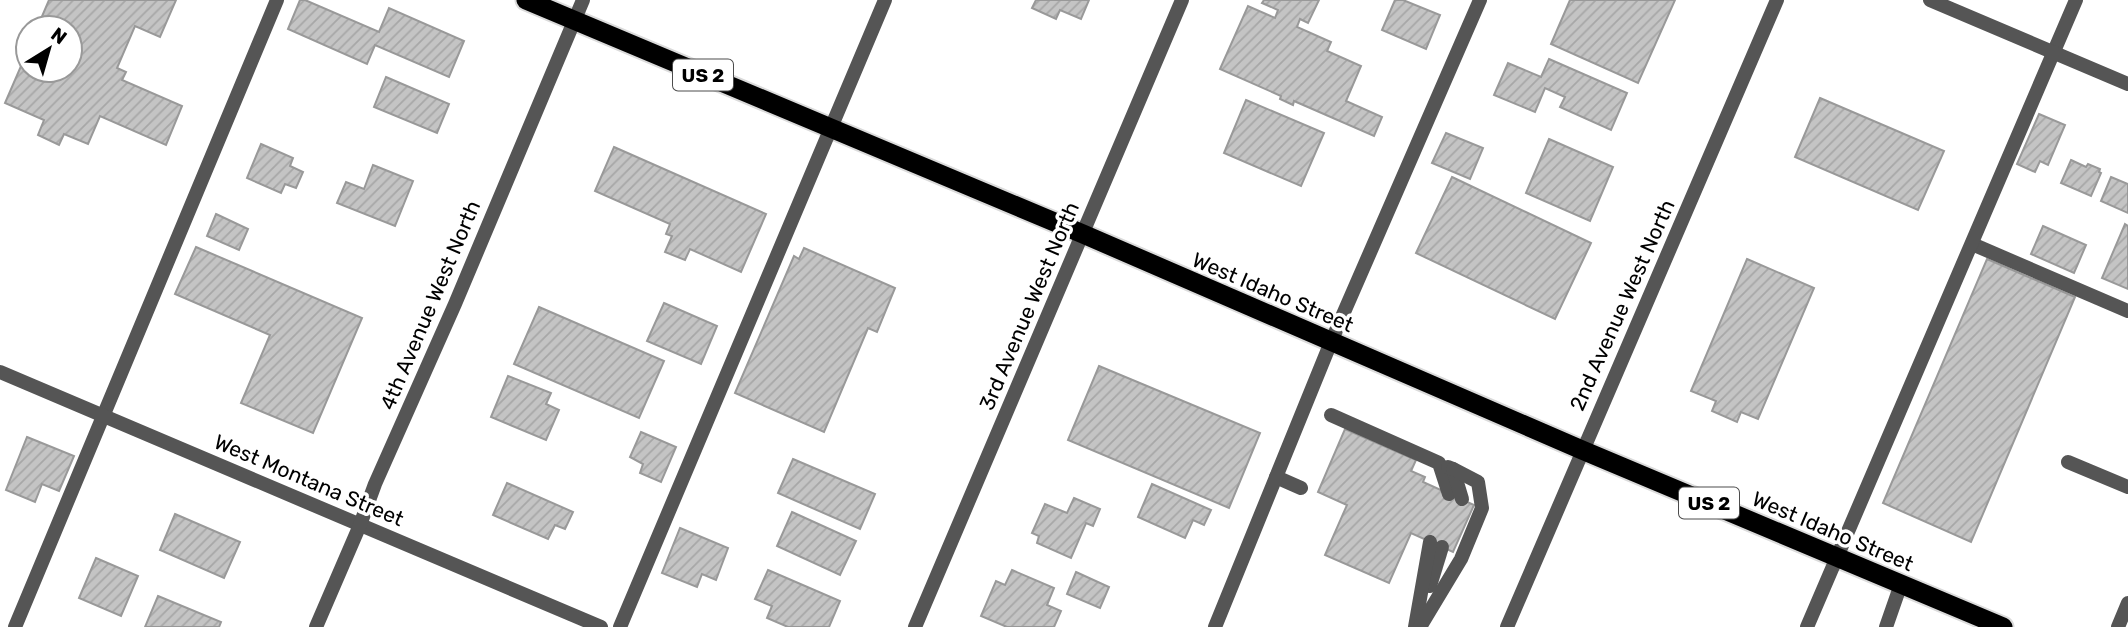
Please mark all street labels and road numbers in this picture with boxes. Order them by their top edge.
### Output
road number: US 2 [673,60,733,90]
street label: 2nd Avenue West North [1564,196,1680,414]
street label: 4th Avenue West North [375,197,485,413]
street label: 3rd Avenue West North [974,198,1084,414]
street label: West Idaho Street [1189,247,1357,337]
street label: West Montana Street [210,429,408,531]
street label: West Idaho Street [1749,486,1917,576]
road number: US 2 [1679,488,1739,518]

